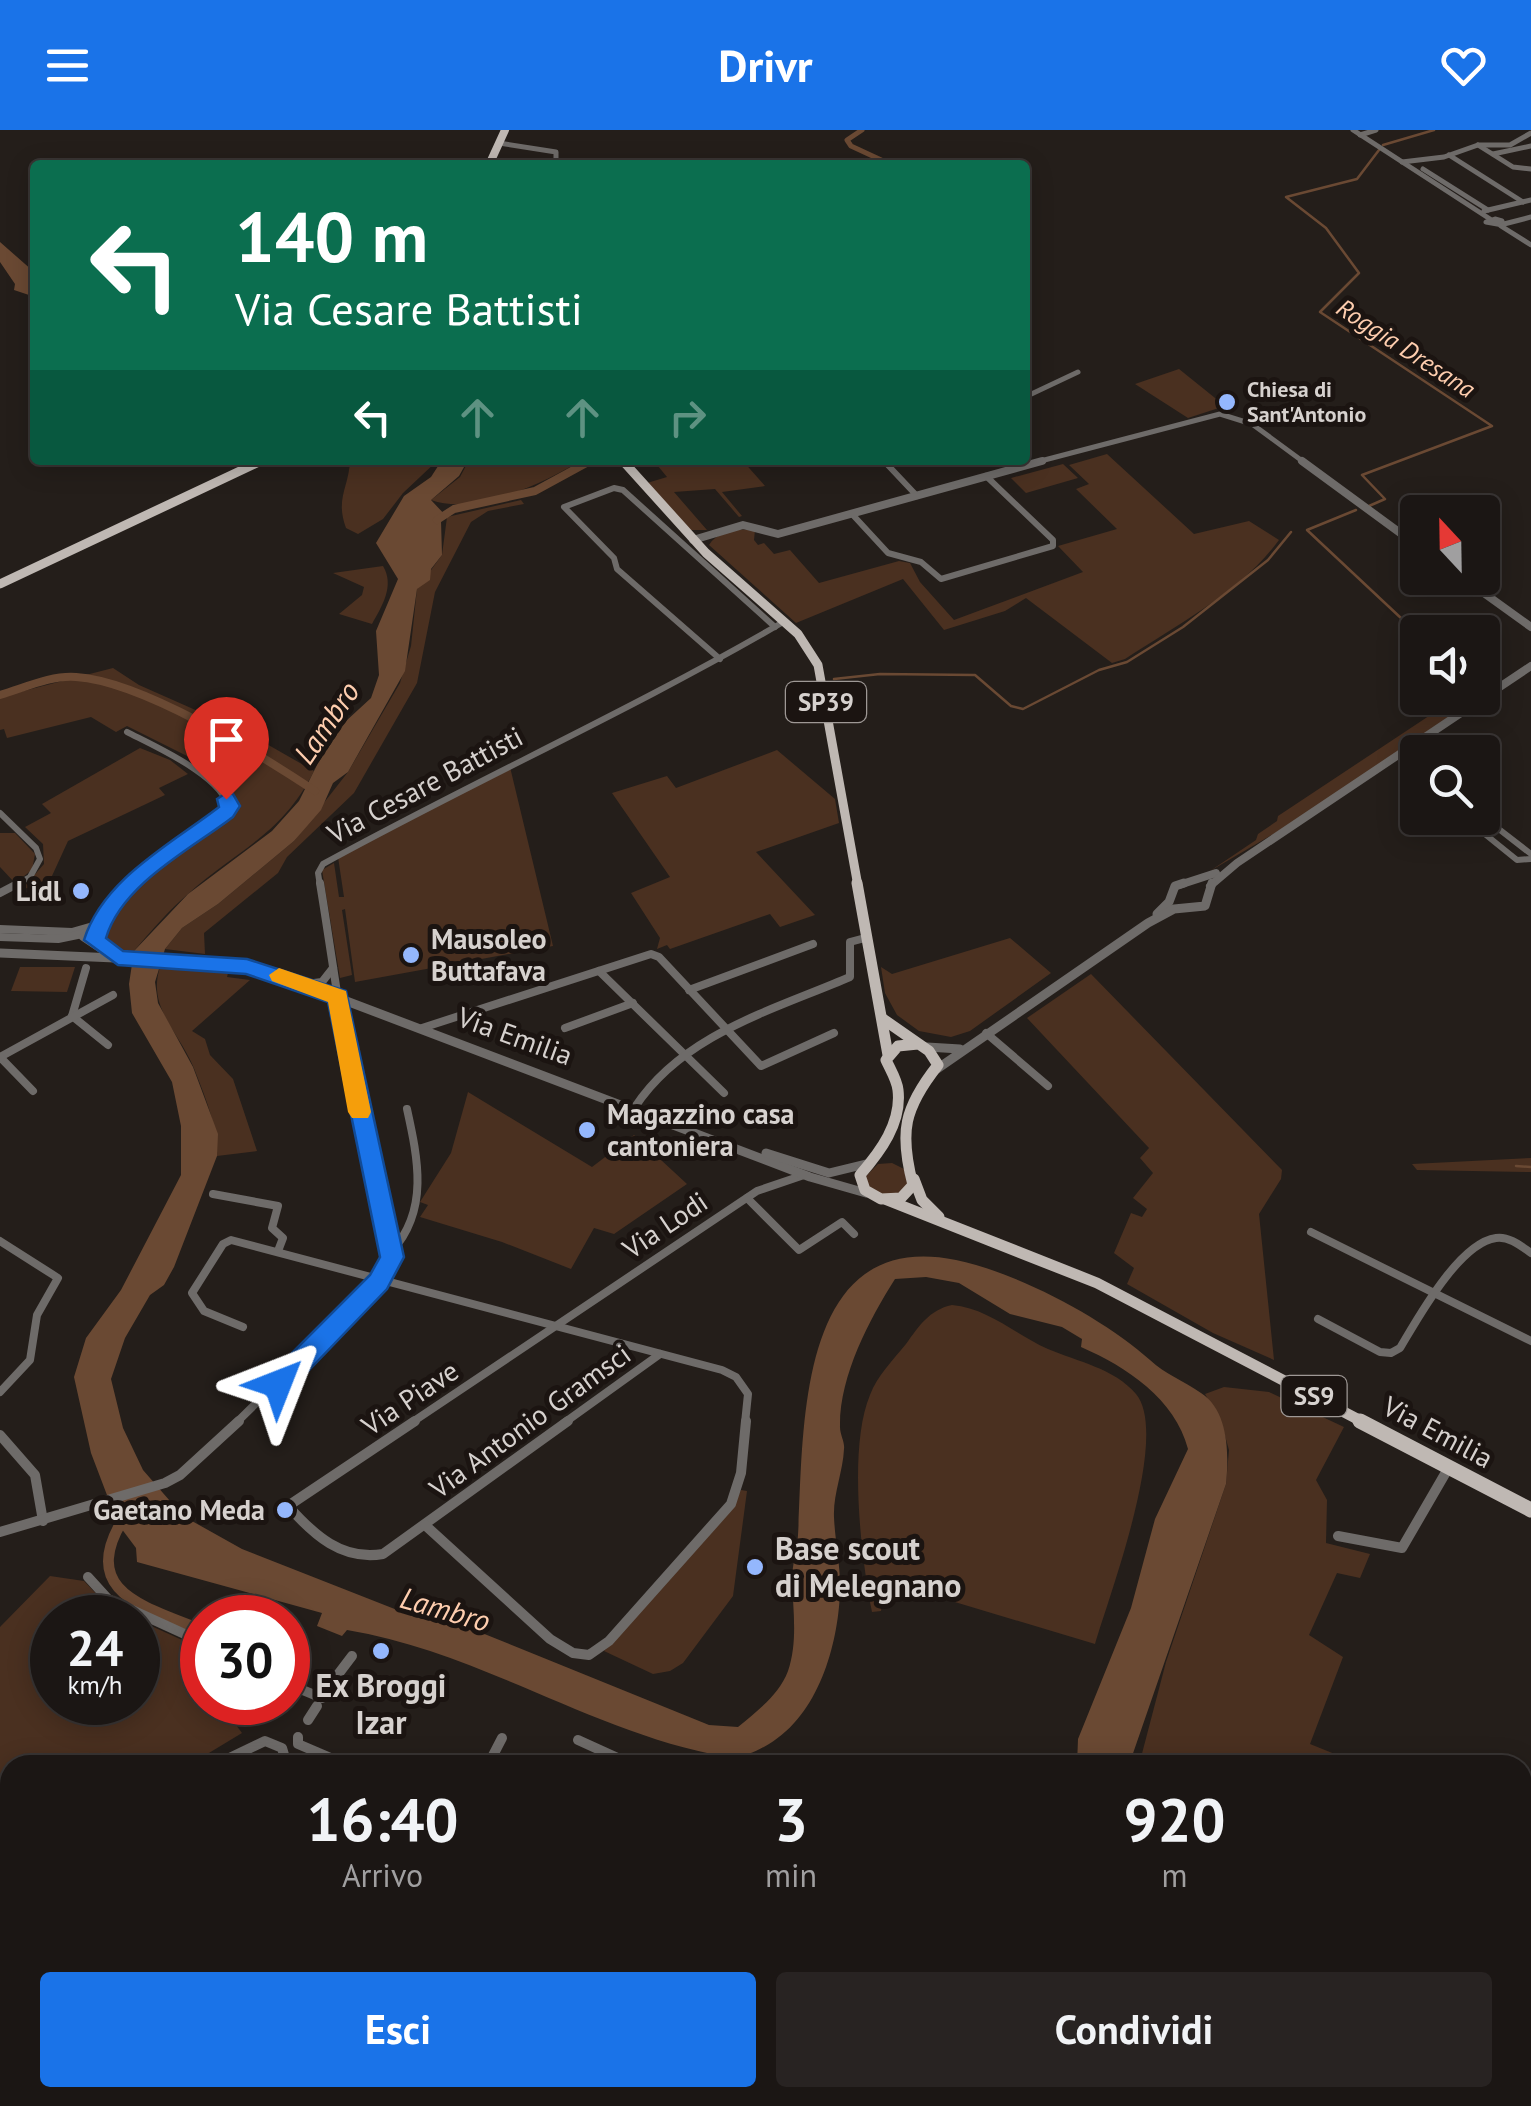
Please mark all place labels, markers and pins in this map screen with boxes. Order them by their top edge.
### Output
place label: Chiesa di Sant'Antonio [1247,375,1366,428]
marker: Chiesa di Sant'Antonio [1216,391,1238,413]
pin [184,697,269,800]
place label: Lidl [16,872,62,909]
marker: Lidl [70,880,92,902]
place label: Mausoleo Buttafava [431,920,547,989]
marker: Mausoleo Buttafava [400,944,422,966]
place label: Magazzino casa cantoniera [607,1095,794,1164]
marker: Magazzino casa cantoniera [576,1119,598,1141]
place label: Gaetano Meda [93,1491,265,1528]
marker: Gaetano Meda [274,1499,296,1521]
place label: Base scout di Melegnano [775,1527,961,1606]
marker: Base scout di Melegnano [744,1556,766,1578]
marker: Ex Broggi Izar [370,1640,392,1662]
place label: Ex Broggi Izar [316,1664,446,1743]

